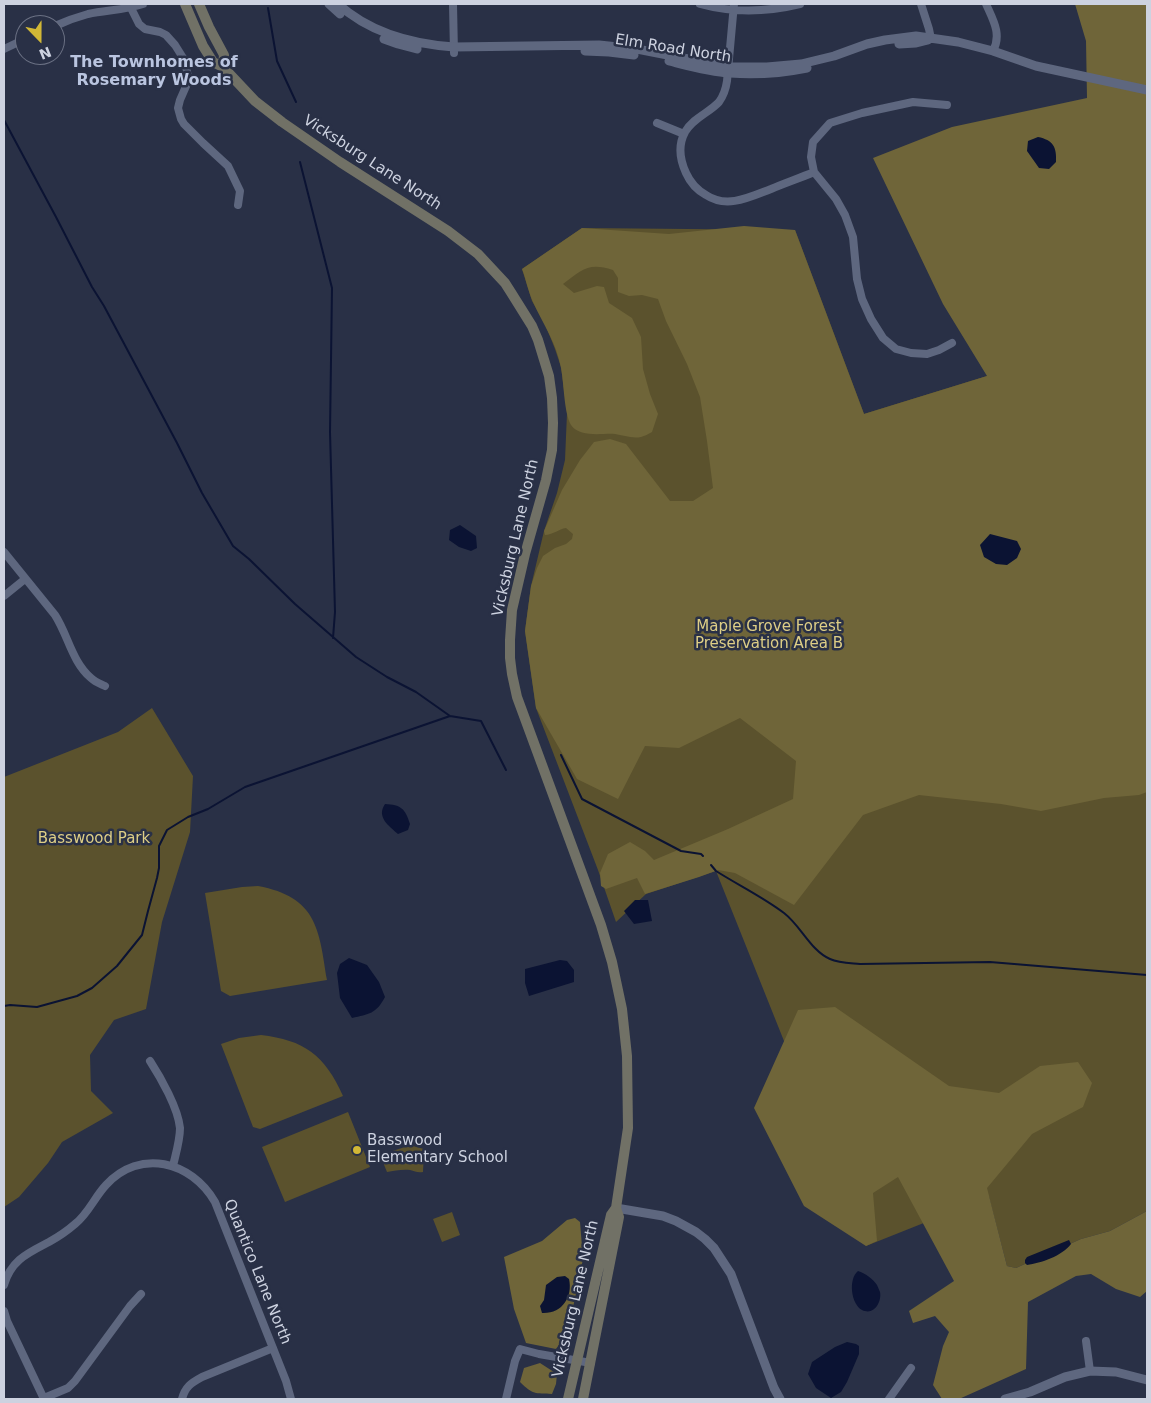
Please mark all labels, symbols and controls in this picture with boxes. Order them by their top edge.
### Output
north arrow [15,15,65,65]
street label: Elm Road North [614,31,732,67]
text: N [37,43,54,63]
district label: The Townhomes of Rosemary Woods [70,53,238,91]
street label: Vicksburg Lane North [300,112,444,214]
street label: Vicksburg Lane North [489,458,543,618]
park label: Maple Grove Forest Preservation Area B [695,618,843,653]
park label: Basswood Park [38,830,150,848]
place label: Basswood Elementary School [367,1132,508,1167]
marker: Basswood Elementary School [351,1144,363,1156]
street label: Quantico Lane North [220,1197,294,1347]
street label: Vicksburg Lane North [549,1219,603,1379]

